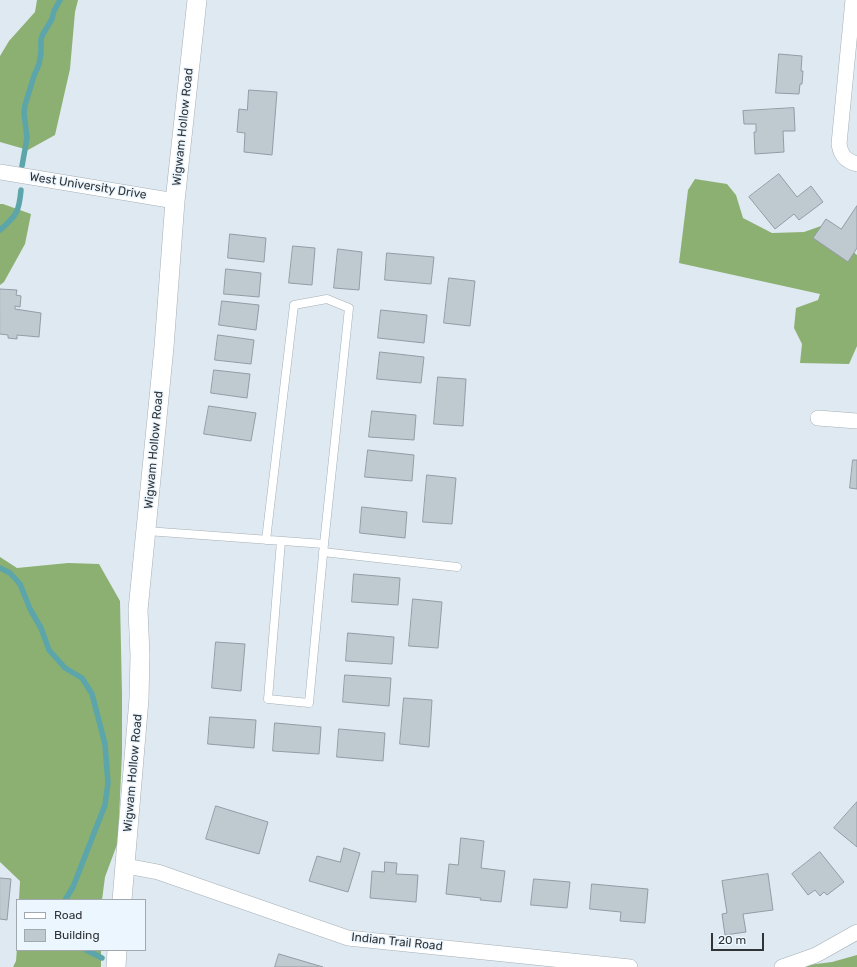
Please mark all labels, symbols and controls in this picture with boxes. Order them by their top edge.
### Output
street label: Wigwam Hollow Road [170,67,196,187]
street label: West University Drive [28,170,148,202]
street label: Wigwam Hollow Road [142,390,166,510]
street label: Wigwam Hollow Road [121,713,145,833]
legend [16,899,146,951]
text: Road [54,908,82,922]
scale bar [713,925,766,951]
text: Building [54,928,100,942]
street label: Indian Trail Road [351,930,443,954]
text: 20 m [718,933,746,947]

